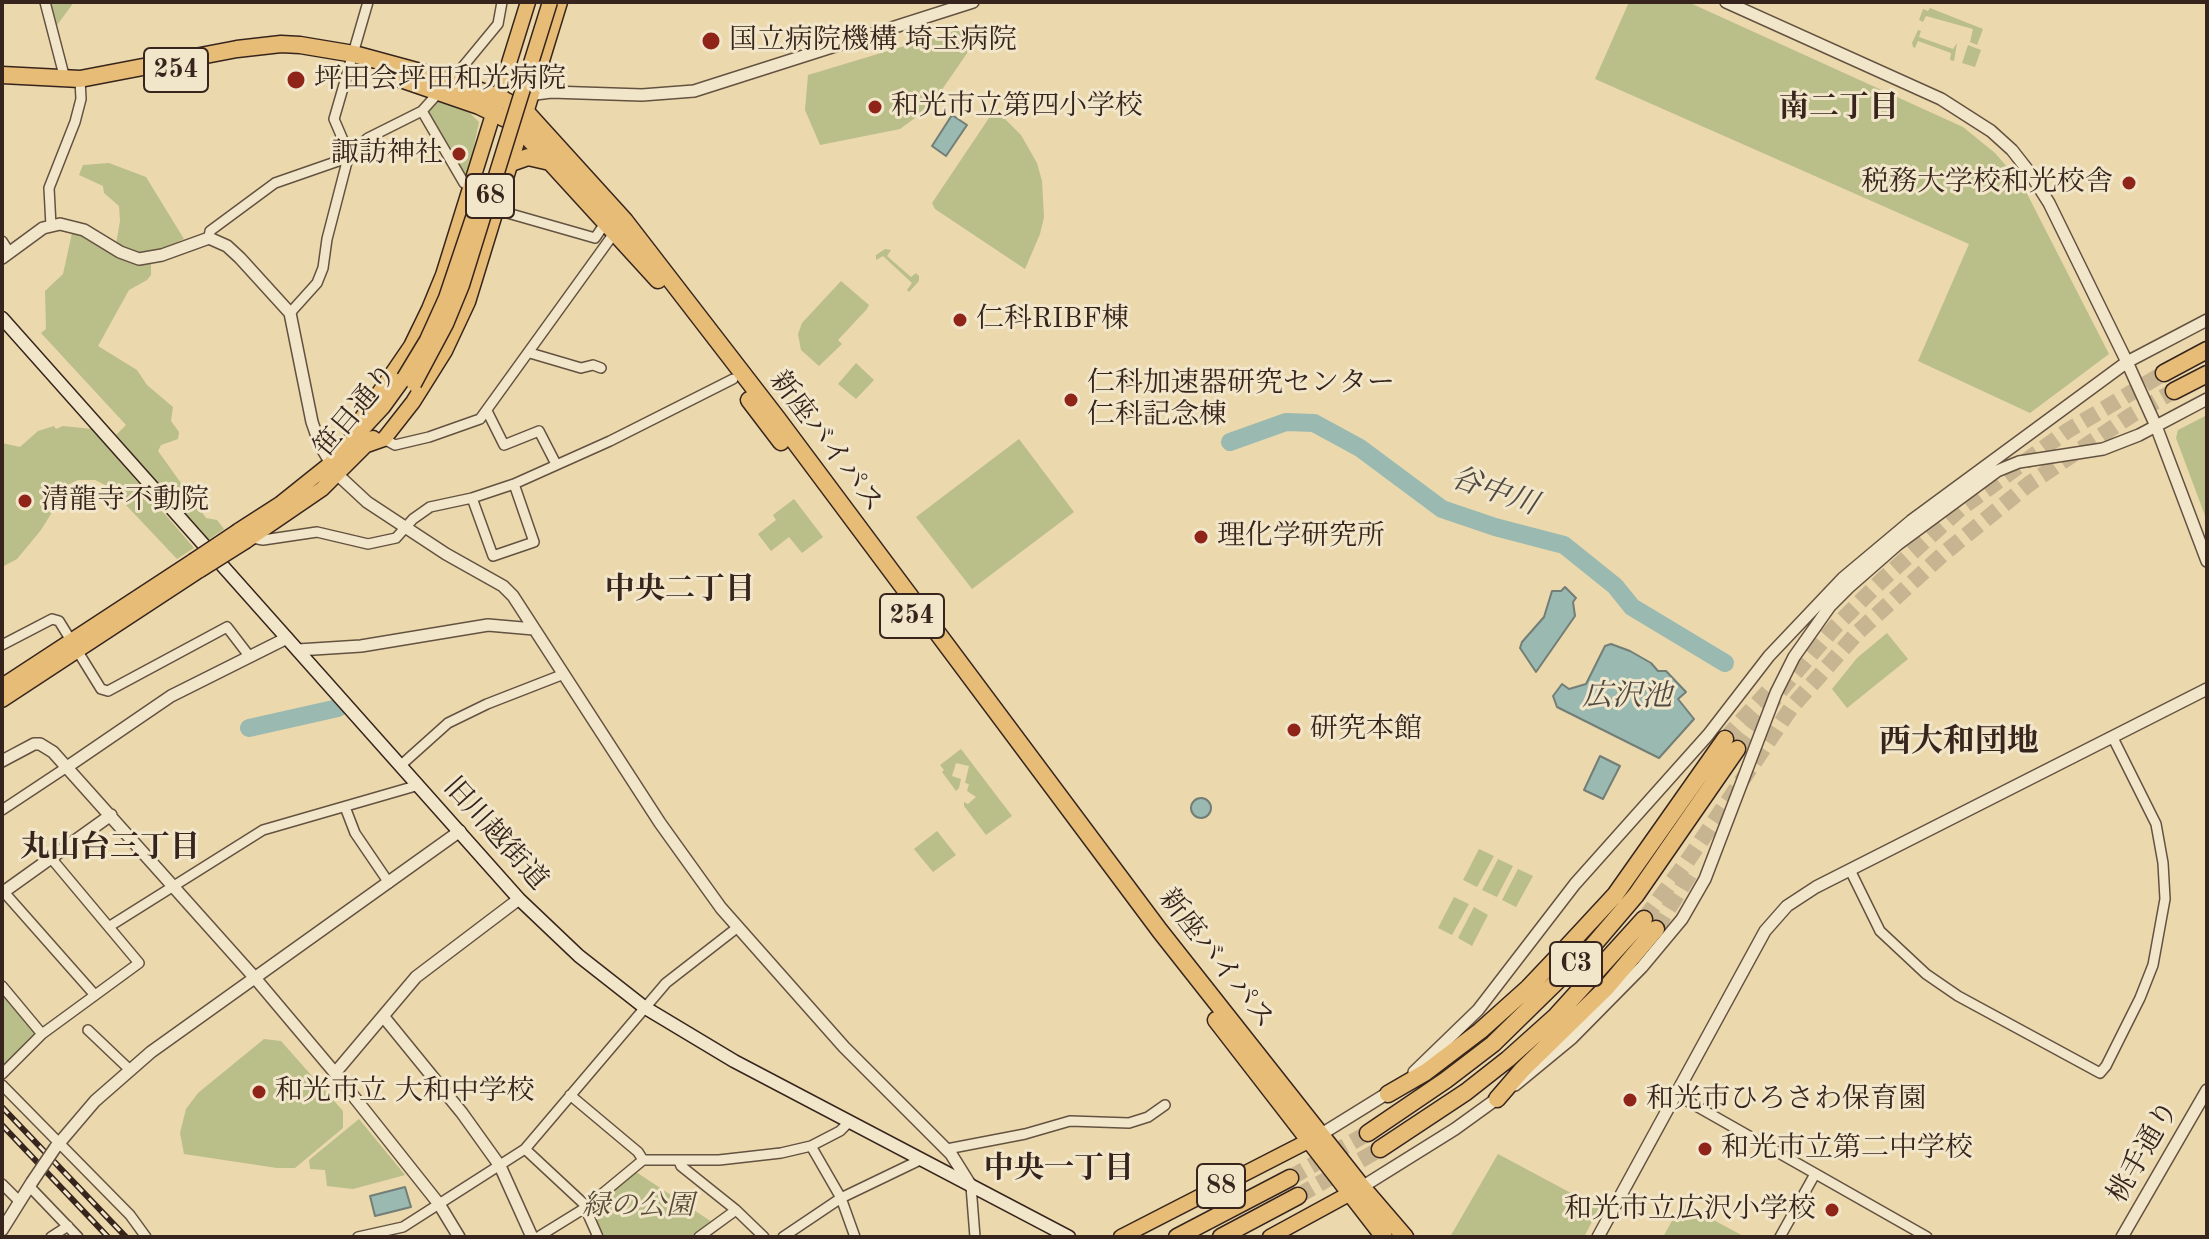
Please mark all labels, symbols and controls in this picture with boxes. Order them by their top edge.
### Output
place label: 国立病院機構 埼玉病院 [729,24,1017,58]
marker: 国立病院機構 埼玉病院 [700,30,722,52]
road number: 254 [144,48,208,92]
place label: 坪田会坪田和光病院 [314,63,566,97]
marker: 坪田会坪田和光病院 [285,69,307,91]
place label: 和光市立第四小学校 [891,90,1143,124]
district label: 南二丁目 [1779,90,1899,126]
marker: 和光市立第四小学校 [866,98,884,116]
place label: 諏訪神社 [331,137,443,171]
marker: 諏訪神社 [450,145,468,163]
place label: 税務大学校和光校舎 [1861,166,2113,200]
road number: 68 [466,174,514,218]
marker: 税務大学校和光校舎 [2120,174,2138,192]
place label: 仁科RIBF棟 [976,303,1129,337]
marker: 仁科RIBF棟 [951,311,969,329]
street label: 笹目通り [307,357,405,465]
street label: 新座バイパス [762,365,890,519]
place label: 仁科加速器研究センター 仁科記念棟 [1087,367,1395,433]
marker: 仁科加速器研究センター 仁科記念棟 [1062,391,1080,409]
water label: 谷中川 [1446,460,1542,524]
place label: 清龍寺不動院 [41,484,209,518]
marker: 清龍寺不動院 [16,492,34,510]
place label: 理化学研究所 [1217,520,1385,554]
marker: 理化学研究所 [1192,528,1210,546]
district label: 中央二丁目 [605,572,755,608]
road number: 254 [880,594,944,638]
water label: 広沢池 [1582,679,1672,715]
place label: 研究本館 [1310,713,1422,747]
marker: 研究本館 [1285,721,1303,739]
district label: 西大和団地 [1879,724,2039,762]
street label: 旧川越街道 [436,771,554,897]
district label: 丸山台三丁目 [20,830,200,866]
street label: 新座バイパス [1151,882,1281,1036]
road number: C3 [1550,942,1602,986]
place label: 和光市立 大和中学校 [275,1075,535,1109]
marker: 和光市立 大和中学校 [250,1083,268,1101]
place label: 和光市ひろさわ保育園 [1646,1083,1926,1117]
marker: 和光市ひろさわ保育園 [1621,1091,1639,1109]
street label: 桃手通り [2101,1095,2187,1209]
place label: 和光市立第二中学校 [1721,1132,1973,1166]
marker: 和光市立第二中学校 [1696,1140,1714,1158]
district label: 中央一丁目 [984,1151,1134,1187]
road number: 88 [1197,1164,1245,1208]
park label: 緑の公園 [582,1190,694,1224]
place label: 和光市立広沢小学校 [1564,1193,1816,1227]
marker: 和光市立広沢小学校 [1823,1201,1841,1219]

